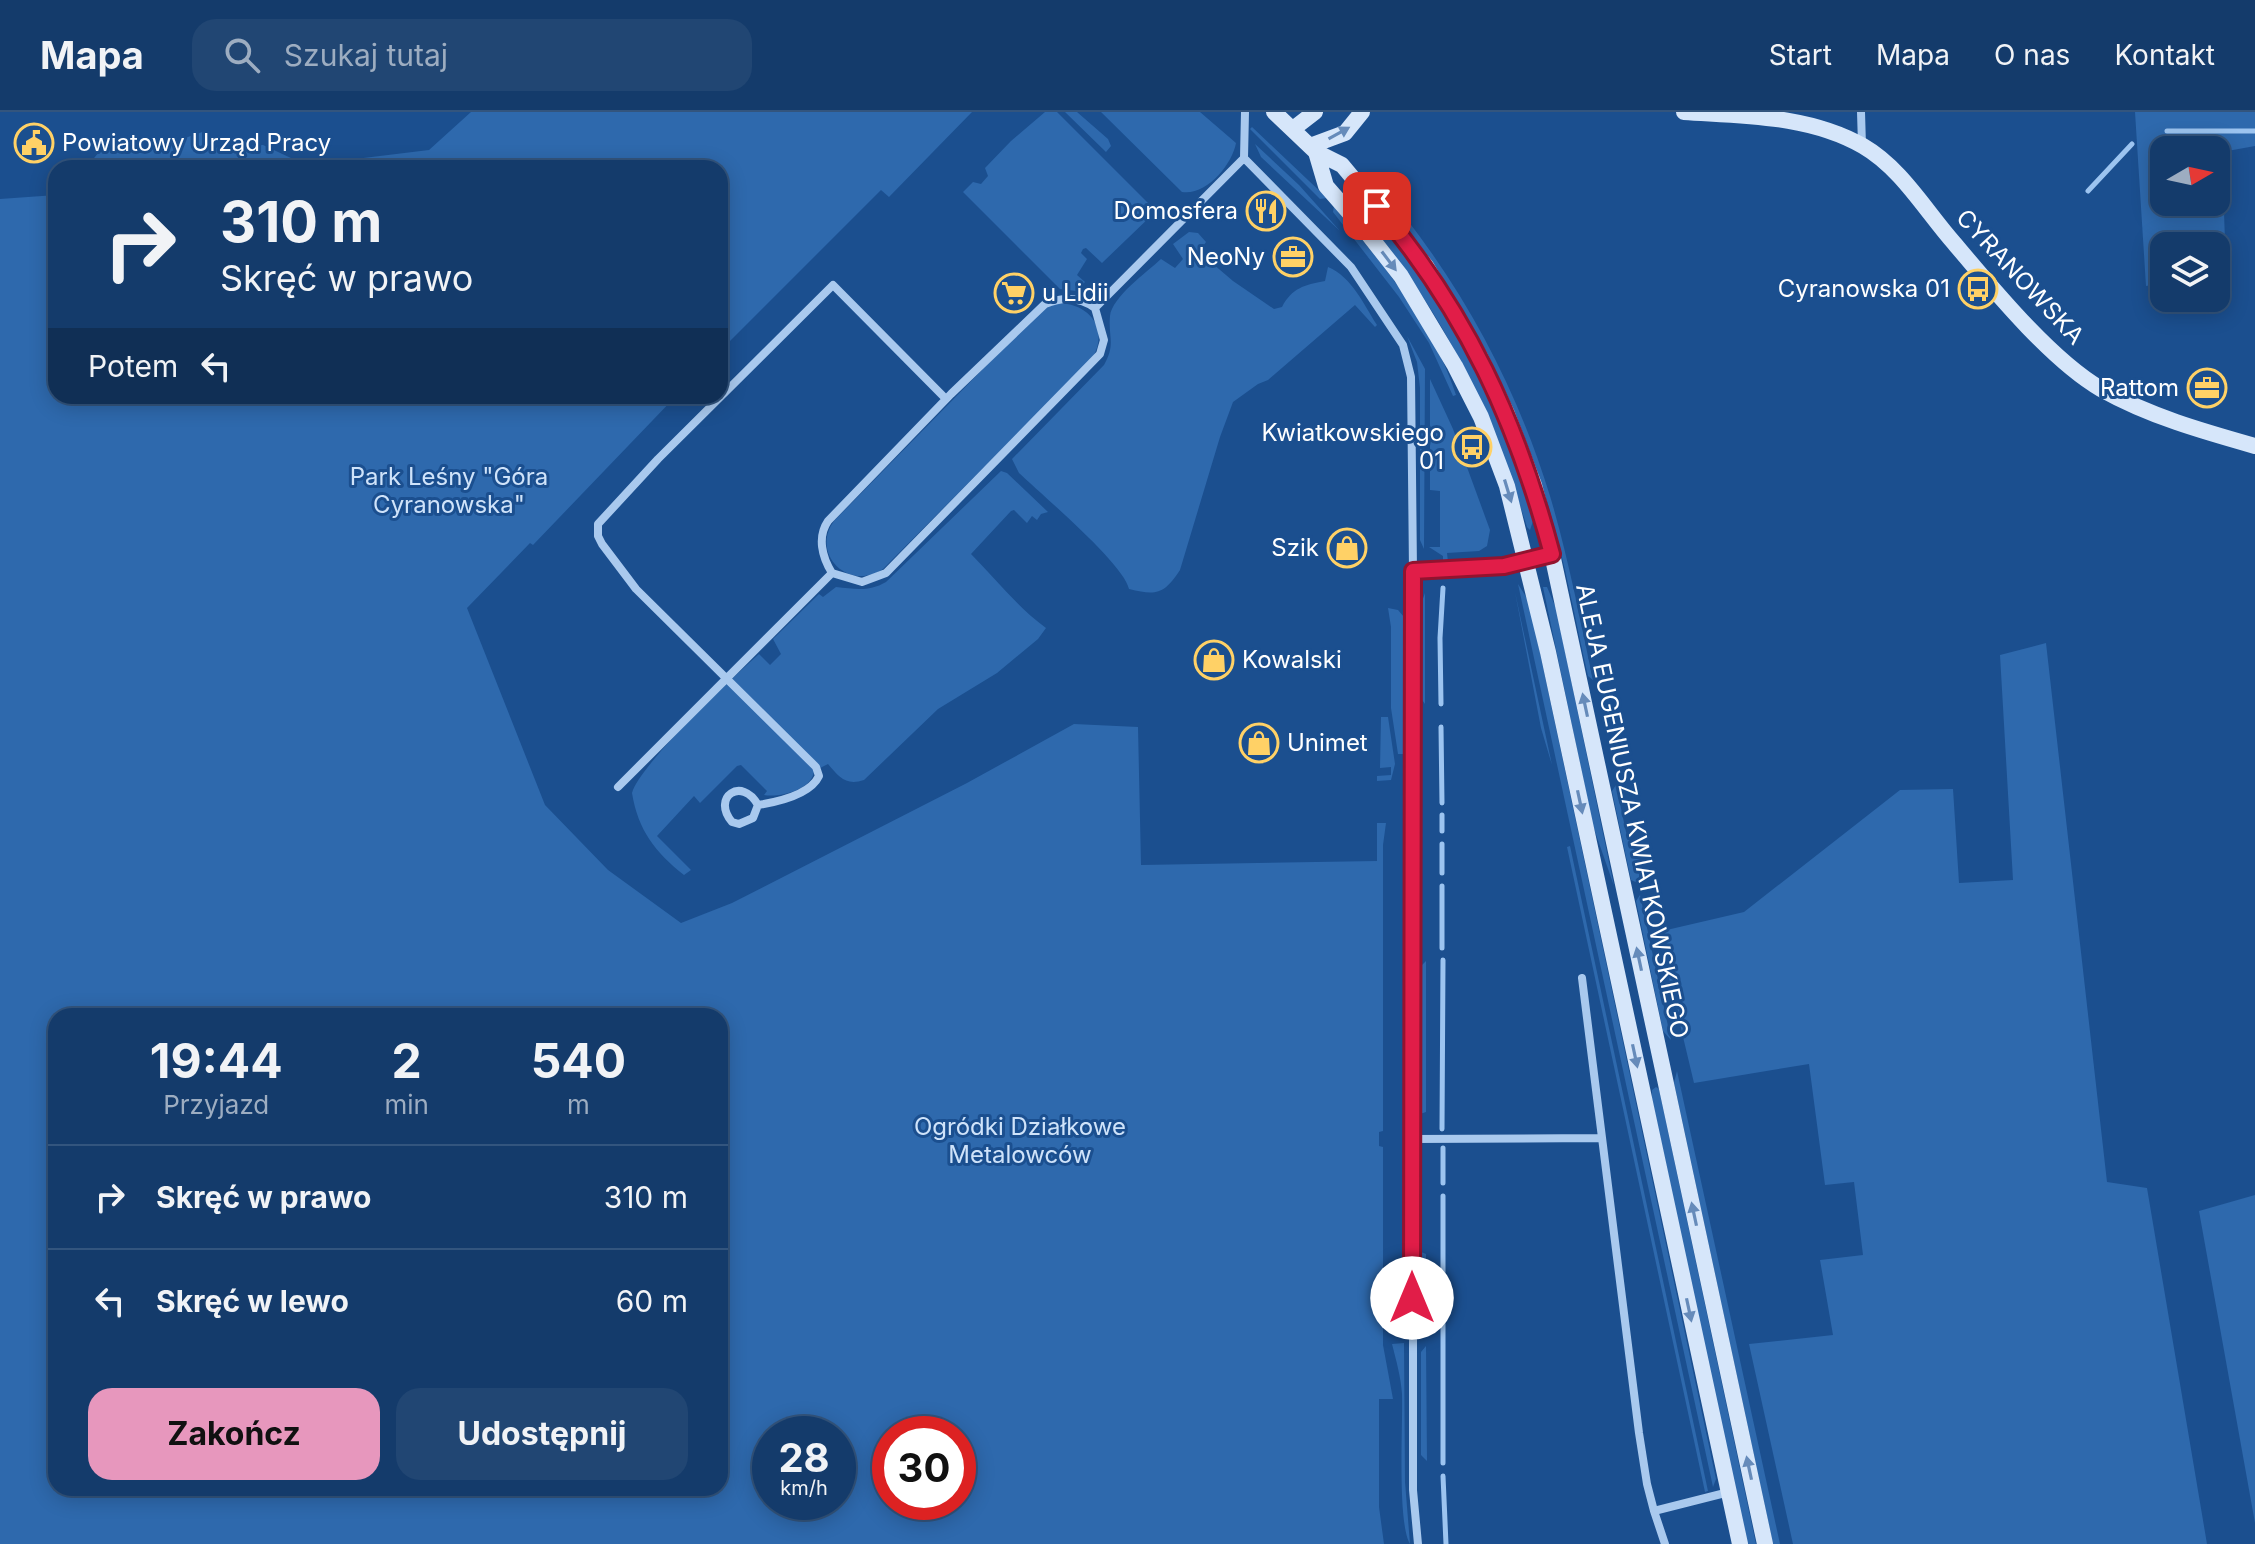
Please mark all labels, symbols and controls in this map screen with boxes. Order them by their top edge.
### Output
search box [192,19,752,91]
text: Mapa [40,32,144,78]
icon: search [220,33,264,77]
text: Szukaj tutaj [284,37,448,73]
text: Start [1769,38,1832,72]
text: Mapa [1876,38,1950,72]
text: O nas [1994,38,2070,72]
text: Kontakt [2114,38,2215,72]
public building icon: Powiatowy Urząd Pracy [13,122,55,164]
one-way arrow [1328,126,1350,140]
place label: Powiatowy Urząd Pracy [62,128,331,157]
north arrow [2150,136,2230,216]
map controls [2150,136,2230,312]
pin [1343,172,1411,240]
icon: arrive [1355,184,1399,228]
text: 310 m [220,188,382,256]
restaurant icon: Domosfera [1245,190,1287,232]
icon: right [88,192,192,296]
place label: Domosfera [1114,196,1238,225]
street label: CYRANOWSKA [1950,203,2090,350]
button: layers [2150,232,2230,312]
office icon: NeoNy [1272,236,1314,278]
place label: NeoNy [1187,242,1265,271]
one-way arrow [1381,251,1397,271]
text: Skręć w prawo [220,256,473,300]
bus stop icon: Cyranowska 01 [1957,268,1999,310]
supermarket icon: u Lidii [993,272,1035,314]
place label: Cyranowska 01 [1778,274,1950,303]
place label: u Lidii [1042,278,1109,307]
icon: left [194,344,238,388]
text: Potem [88,348,178,384]
office icon: Rattom [2186,367,2228,409]
place label: Rattom [2100,373,2179,402]
place label: Kwiatkowskiego 01 [1262,418,1444,475]
bus stop icon: Kwiatkowskiego 01 [1451,426,1493,468]
park label: Park Leśny "Góra Cyranowska" [350,462,548,519]
one-way arrow [1502,479,1514,503]
shop icon: Szik [1326,527,1368,569]
place label: Szik [1271,533,1319,562]
street label: ALEJA EUGENIUSZA KWIATKOWSKIEGO [1570,581,1695,1041]
shop icon: Kowalski [1193,639,1235,681]
place label: Kowalski [1242,645,1342,674]
one-way arrow [1578,692,1591,717]
shop icon: Unimet [1238,722,1280,764]
place label: Unimet [1287,728,1368,757]
one-way arrow [1574,789,1587,814]
one-way arrow [1633,947,1645,972]
text: 19:44 [150,1031,283,1090]
text: 2 [392,1031,422,1090]
text: 540 [531,1031,626,1090]
one-way arrow [1629,1043,1642,1068]
text: Przyjazd [163,1089,269,1120]
text: min [384,1089,429,1120]
text: m [567,1089,590,1120]
park label: Ogródki Działkowe Metalowców [914,1112,1126,1169]
icon: right [88,1175,132,1219]
text: Skręć w prawo [156,1179,371,1215]
text: 310 m [604,1179,688,1215]
one-way arrow [1687,1201,1700,1226]
position arrow [1370,1256,1454,1340]
icon: left [88,1279,132,1323]
text: Skręć w lewo [156,1283,349,1319]
text: 60 m [616,1283,688,1319]
one-way arrow [1683,1298,1696,1323]
button: Zakończ [88,1388,380,1480]
button: Udostępnij [396,1388,688,1480]
speed limit sign: 30 [872,1416,976,1520]
text: 28 [778,1433,830,1482]
one-way arrow [1742,1455,1754,1480]
text: km/h [780,1476,828,1500]

